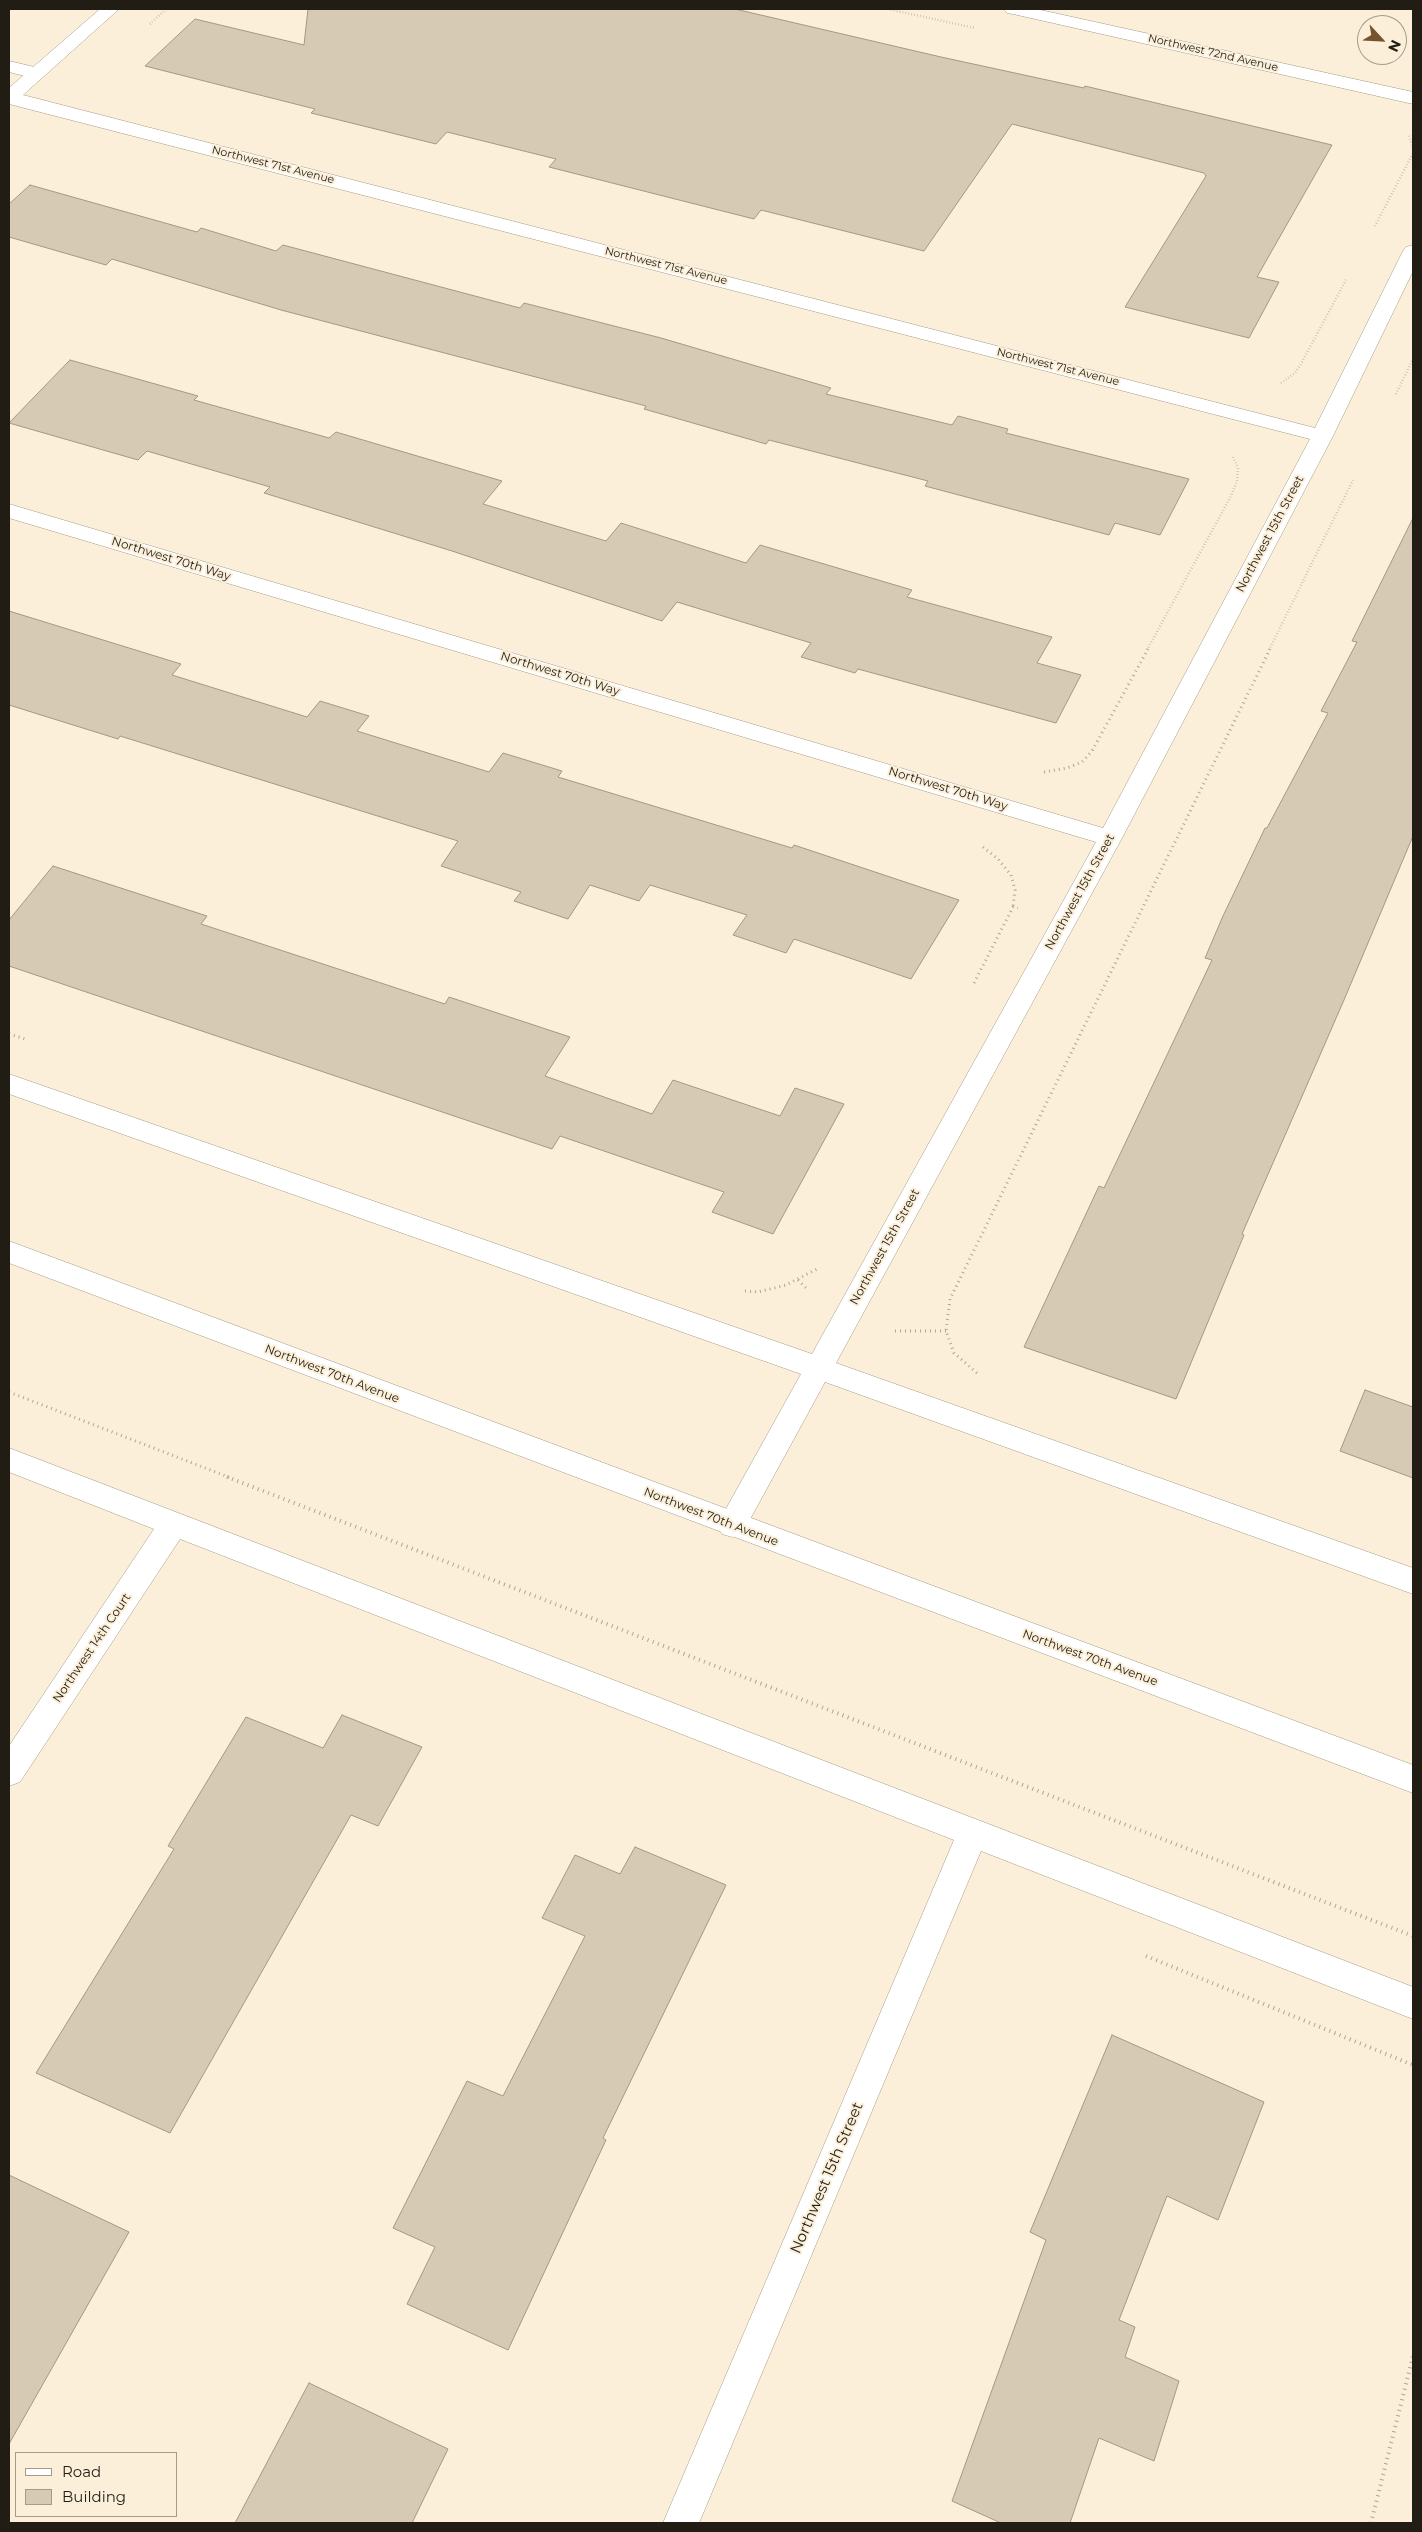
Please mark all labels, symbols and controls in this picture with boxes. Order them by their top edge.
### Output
north arrow [1357,15,1407,65]
street label: Northwest 72nd Avenue [1147,32,1279,74]
text: N [1384,37,1405,55]
street label: Northwest 71st Avenue [210,143,336,187]
street label: Northwest 71st Avenue [603,244,729,288]
street label: Northwest 71st Avenue [995,345,1121,389]
street label: Northwest 15th Street [1233,473,1307,595]
street label: Northwest 70th Way [110,534,232,584]
street label: Northwest 70th Way [499,649,621,699]
street label: Northwest 70th Way [887,764,1009,814]
street label: Northwest 15th Street [1042,832,1118,952]
street label: Northwest 15th Street [847,1187,923,1307]
street label: Northwest 70th Avenue [263,1342,401,1406]
street label: Northwest 70th Avenue [642,1485,780,1549]
street label: Northwest 14th Court [50,1591,134,1705]
street label: Northwest 70th Avenue [1020,1627,1160,1689]
street label: Northwest 15th Street [787,2100,867,2256]
legend [15,2452,178,2517]
text: Road [62,2462,101,2481]
text: Building [62,2487,126,2506]

